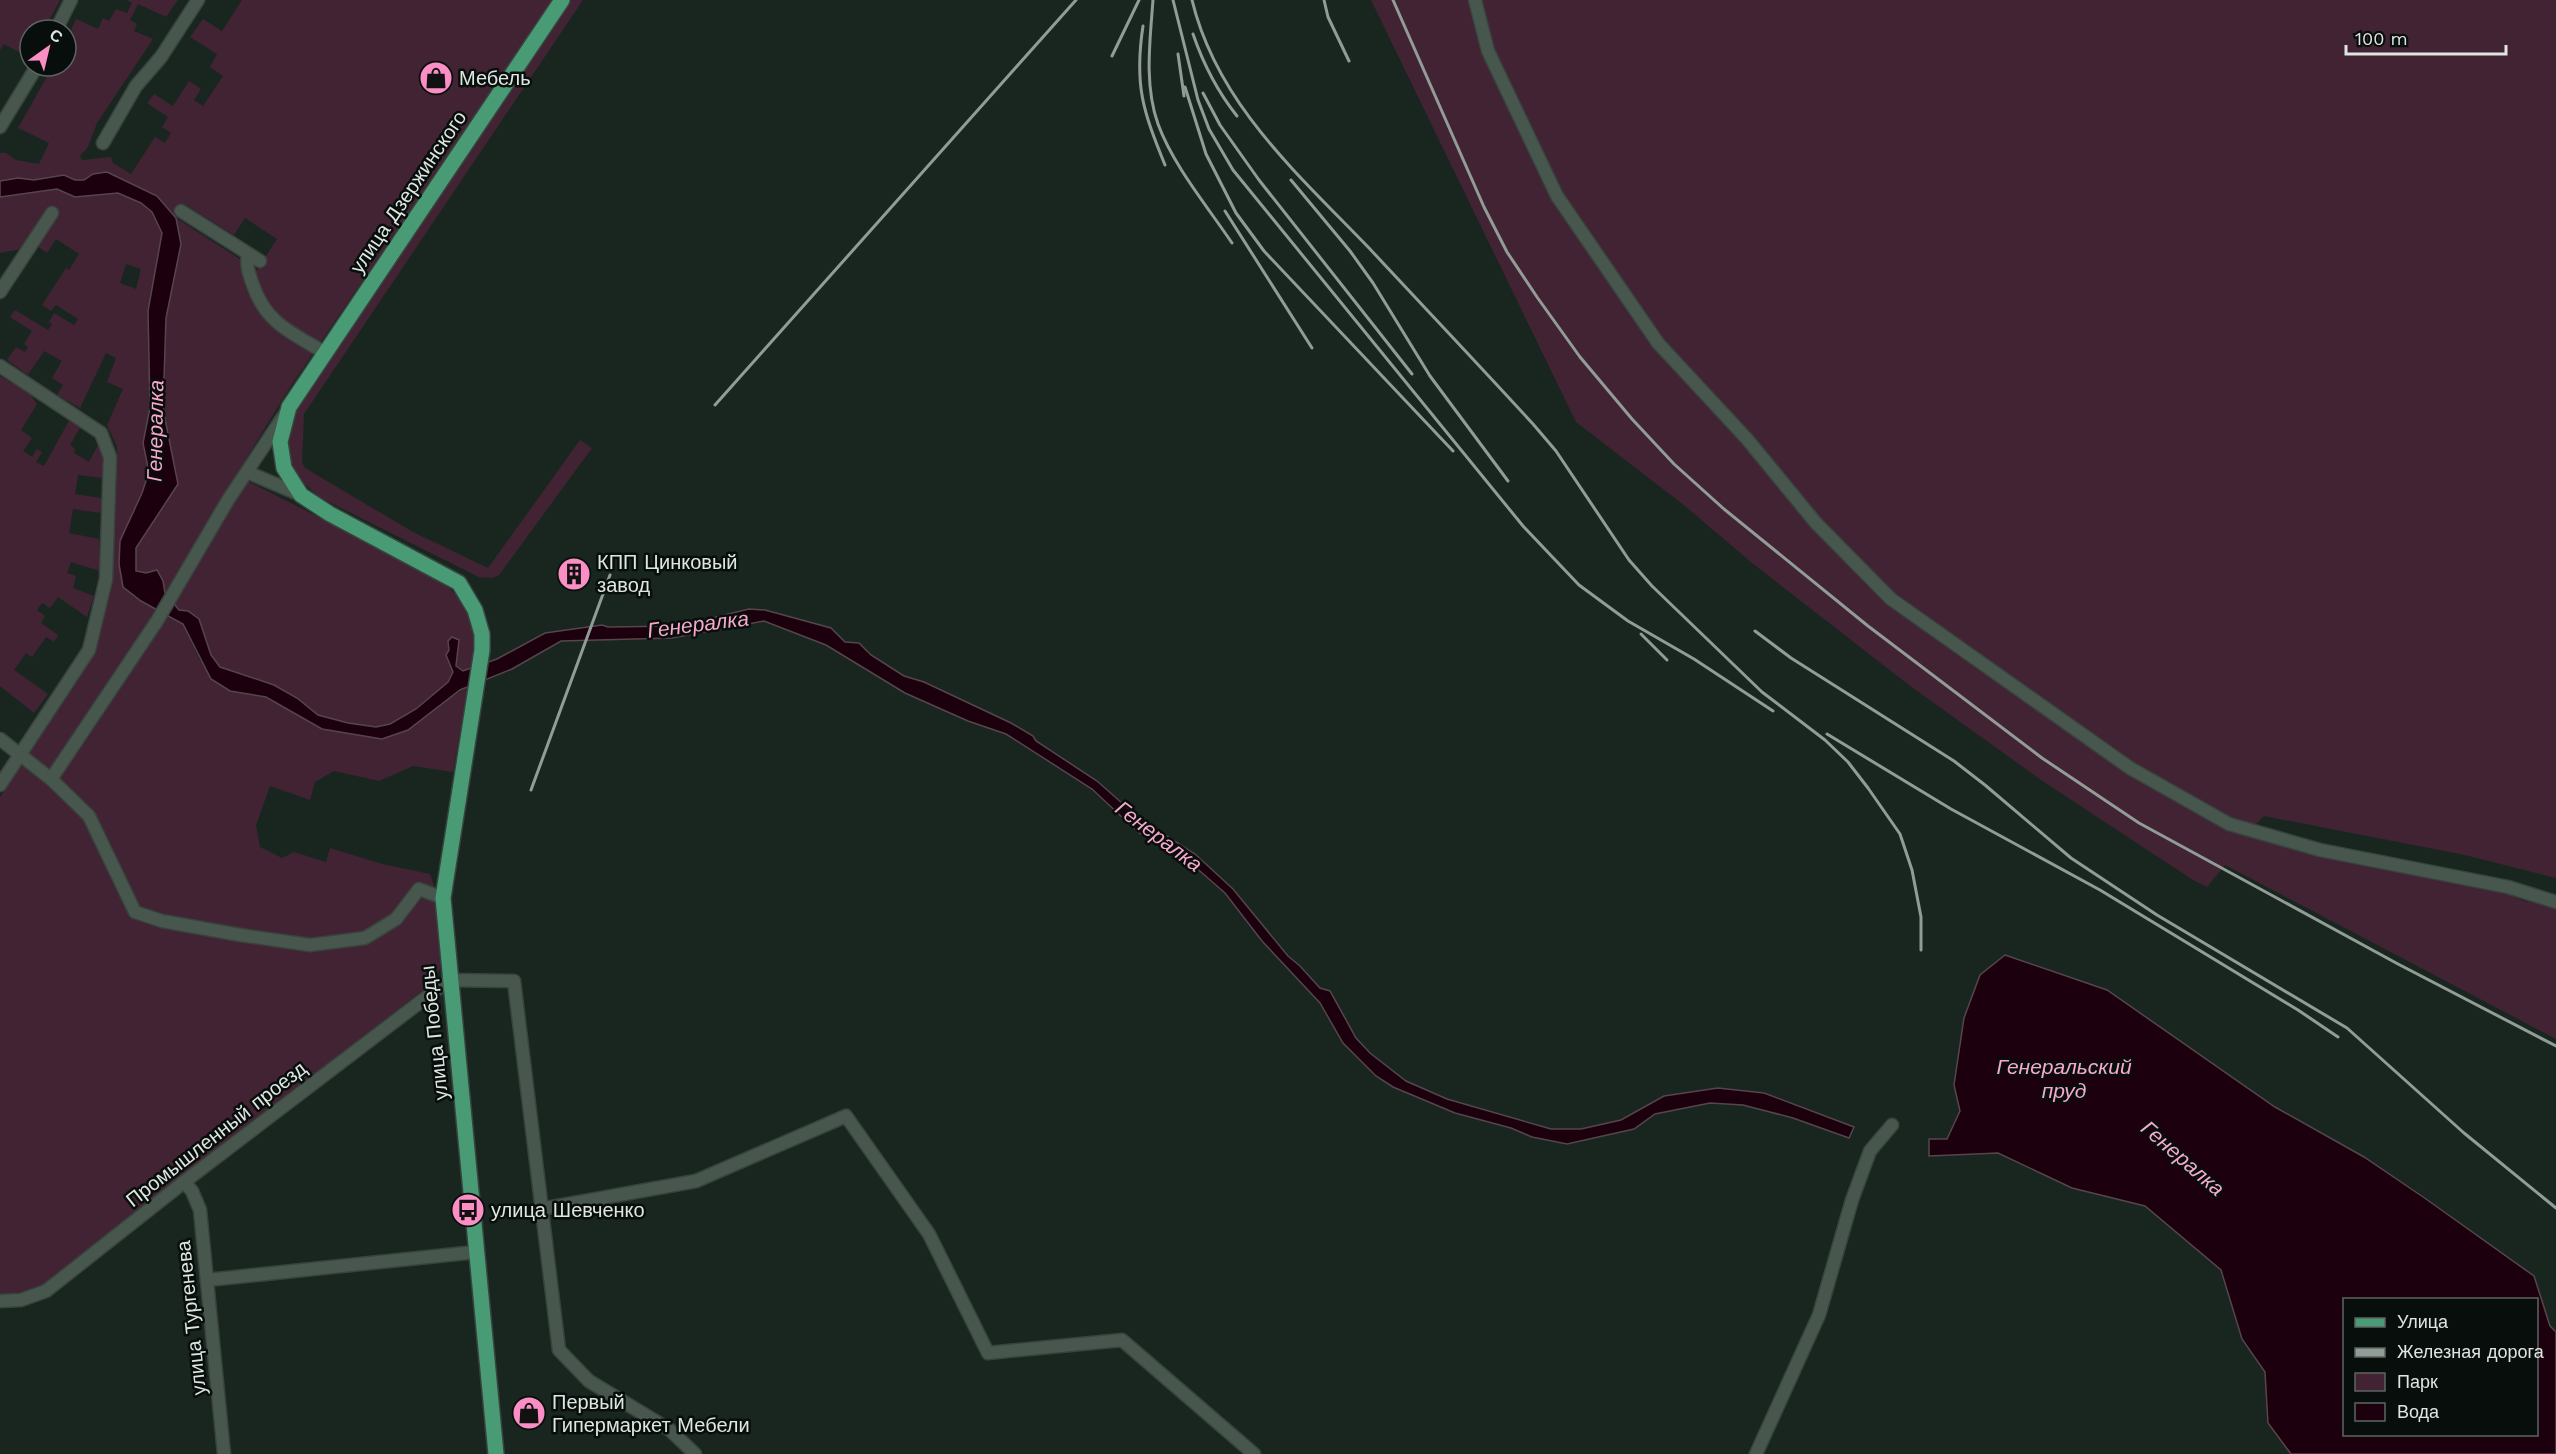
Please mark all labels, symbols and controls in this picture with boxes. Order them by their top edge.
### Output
north arrow [18,18,78,78]
scale bar [2346,18,2506,56]
text: С [46,25,67,47]
text: 100 m [2355,28,2408,49]
shop icon: Мебель [418,60,454,96]
place label: Мебель [459,66,531,90]
street label: улица Дзержинского [345,106,471,278]
water label: Генералка [142,380,168,482]
place label: КПП Цинковый завод [597,550,738,597]
building icon: КПП Цинковый завод [556,556,592,592]
water label: Генералка [646,605,750,643]
water label: Генералка [1111,795,1207,877]
street label: улица Победы [415,964,453,1102]
water label: Генеральский пруд [1996,1054,2132,1103]
street label: Промышленный проезд [121,1056,311,1212]
water label: Генералка [2136,1115,2230,1201]
bus stop icon: улица Шевченко [450,1192,486,1228]
place label: улица Шевченко [491,1198,645,1222]
street label: улица Тургенева [171,1239,211,1397]
legend [2343,1298,2538,1436]
text: Улица [2397,1311,2449,1332]
text: Железная дорога [2397,1341,2545,1362]
text: Парк [2397,1371,2438,1392]
place label: Первый Гипермаркет Мебели [552,1390,750,1437]
shop icon: Первый Гипермаркет Мебели [511,1395,547,1431]
text: Вода [2397,1401,2440,1422]

